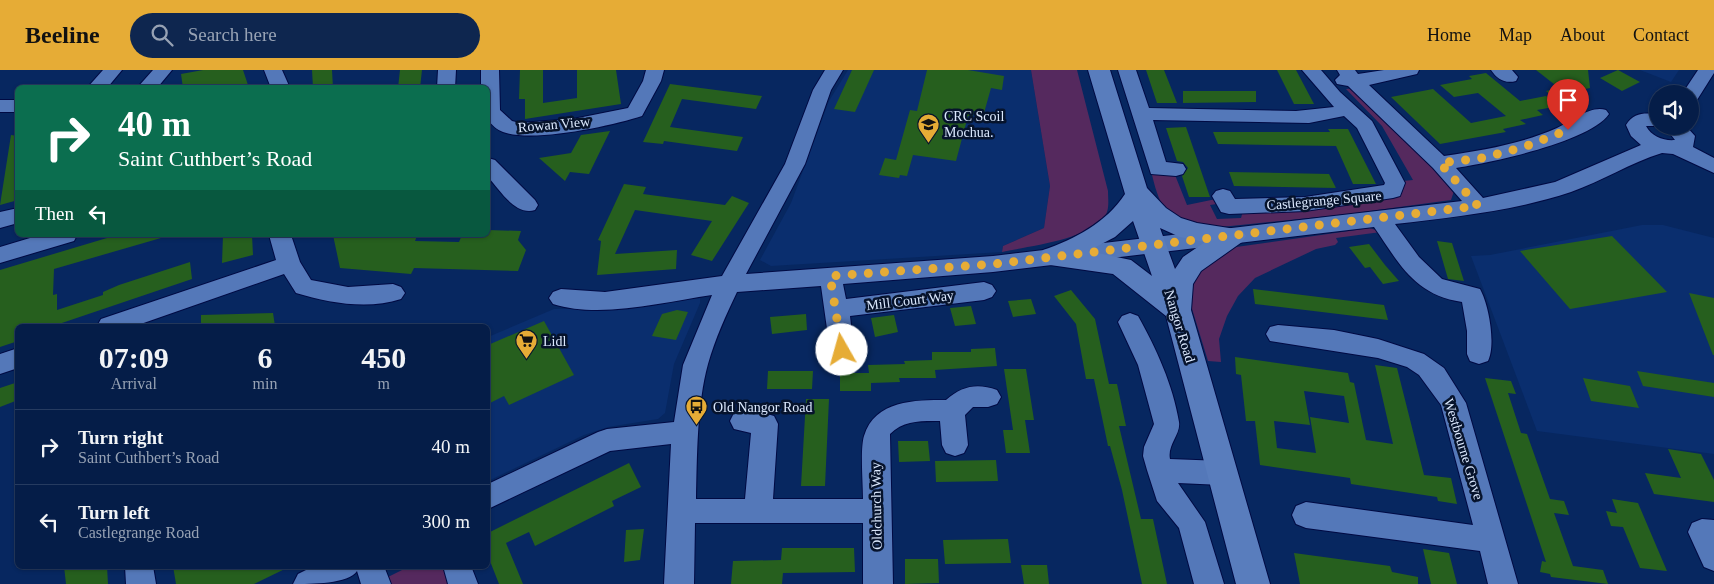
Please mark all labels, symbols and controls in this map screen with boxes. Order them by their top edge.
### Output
search box [130,13,480,58]
icon: search [148,21,176,49]
text: Beeline [25,22,100,48]
text: Search here [188,24,277,45]
text: Home [1427,25,1471,45]
text: Map [1499,25,1532,45]
text: About [1560,25,1605,45]
text: Contact [1633,25,1689,45]
pin [1547,79,1589,130]
map controls [1649,85,1699,135]
button: sound [1649,85,1699,135]
icon: arrive [1554,86,1582,114]
icon: right [35,105,100,170]
text: 40 m [118,105,191,144]
place label: CRC Scoil Mochua. [944,109,1004,140]
school or university icon: CRC Scoil Mochua. [916,112,940,143]
street label: Rowan View [517,114,592,135]
text: Saint Cuthbert’s Road [118,146,312,171]
street label: Castlegrange Square [1266,188,1382,213]
icon: left [84,200,112,228]
text: Then [35,203,74,224]
street label: Mill Court Way [865,288,955,313]
street label: Nangor Road [1161,288,1198,364]
position arrow [815,323,867,375]
supermarket icon: Lidl [515,329,539,360]
place label: Lidl [543,334,566,349]
text: 07:09 [99,341,169,374]
text: 6 [257,341,272,374]
text: 450 [361,341,406,374]
text: Arrival [111,375,157,392]
text: min [253,375,277,392]
text: m [377,375,390,392]
bus stop icon: Old Nangor Road [685,395,709,426]
street label: Westbourne Grove [1441,397,1486,502]
place label: Old Nangor Road [713,400,813,415]
text: Turn right [78,427,163,448]
icon: right [35,433,63,461]
text: 40 m [431,436,470,457]
text: Saint Cuthbert’s Road [78,449,219,466]
street label: Oldchurch Way [868,462,885,550]
text: Turn left [78,502,150,523]
icon: left [35,508,63,536]
text: 300 m [422,511,470,532]
text: Castlegrange Road [78,524,199,541]

